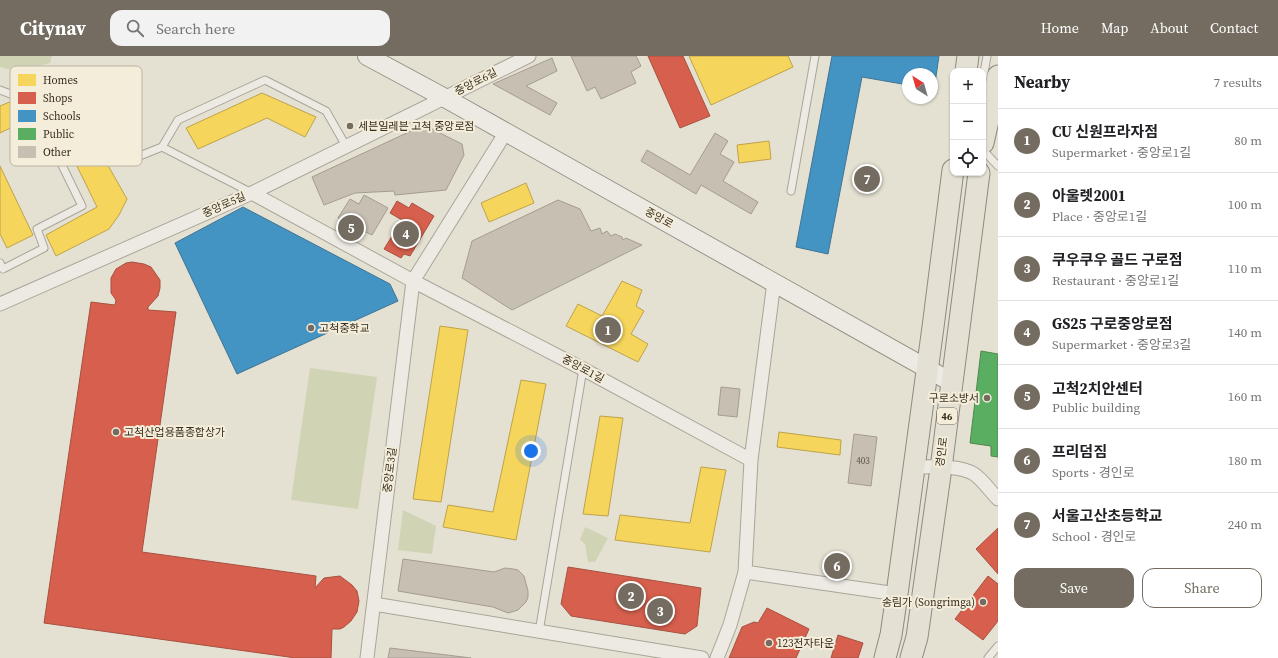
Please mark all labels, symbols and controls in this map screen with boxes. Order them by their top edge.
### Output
search box [110,10,390,46]
text: Citynav [20,15,86,41]
icon: search [124,17,146,39]
text: Search here [156,18,235,39]
text: Home [1041,18,1079,38]
text: Map [1101,18,1128,38]
text: About [1150,18,1188,38]
text: Contact [1210,18,1258,38]
street label: 중앙로6길 [452,65,500,99]
legend [10,66,142,166]
north arrow [902,68,938,104]
map controls [950,68,986,176]
button: + [950,68,986,104]
text: Nearby [1014,70,1070,94]
text: Homes [43,73,78,88]
text: 7 results [1214,74,1262,91]
text: Shops [43,91,72,106]
button: − [950,104,986,140]
text: Schools [43,109,81,124]
place label: 세븐일레븐 고척 중앙로점 [358,119,474,134]
marker: 세븐일레븐 고척 중앙로점 [345,121,355,131]
text: CU 신원프라자점 [1052,121,1158,142]
text: Public [43,127,75,142]
text: 1 [1023,132,1031,149]
text: 80 m [1234,132,1262,149]
button: locate [950,140,986,176]
text: Supermarket · 중앙로1길 [1052,144,1191,161]
text: Other [43,145,72,160]
pin: 7 [854,164,880,194]
text: 아울렛2001 [1052,185,1126,206]
street label: 중앙로5길 [200,189,248,221]
text: 2 [1023,196,1031,213]
text: 100 m [1228,196,1262,213]
street label: 중앙로 [642,204,676,232]
text: Place · 중앙로1길 [1052,208,1147,225]
pin: 5 [338,213,364,243]
pin: 4 [393,219,419,249]
text: 쿠우쿠우 골드 구로점 [1052,249,1183,270]
text: 3 [1023,260,1031,277]
text: 110 m [1228,260,1262,277]
text: Restaurant · 중앙로1길 [1052,272,1179,289]
text: GS25 구로중앙로점 [1052,313,1173,334]
pin: 1 [595,315,621,345]
place label: 고척중학교 [319,321,370,336]
marker: 고척중학교 [306,323,316,333]
text: 4 [1023,324,1031,341]
text: 140 m [1228,324,1262,341]
text: Supermarket · 중앙로3길 [1052,336,1191,353]
street label: 중앙로1길 [559,352,607,386]
text: 고척2치안센터 [1052,378,1143,399]
text: 5 [1023,388,1031,405]
text: 160 m [1228,388,1262,405]
place label: 구로소방서 [928,391,979,406]
marker: 구로소방서 [982,393,992,403]
text: Public building [1052,399,1140,416]
road number: 46 [937,408,957,424]
place label: 고척산업용품종합상가 [124,425,225,440]
marker: 고척산업용품종합상가 [111,427,121,437]
street label: 경인로 [933,436,951,468]
your location [521,441,541,461]
text: 프리덤짐 [1052,441,1107,462]
street label: 중앙로3길 [380,446,400,494]
text: 6 [1023,452,1031,469]
text: 180 m [1228,452,1262,469]
house number: 403 [856,455,870,467]
text: Sports · 경인로 [1052,464,1135,481]
text: 서울고산초등학교 [1052,505,1162,526]
text: 7 [1023,516,1031,533]
text: 240 m [1228,516,1262,533]
text: School · 경인로 [1052,528,1137,545]
pin: 6 [824,551,850,581]
button: Save [1014,568,1134,608]
button: Share [1142,568,1262,608]
pin: 2 [618,581,644,611]
place label: 송림가 (Songrimga) [882,595,975,610]
pin: 3 [647,596,673,626]
marker: 송림가 (Songrimga) [978,597,988,607]
place label: 123전자타운 [777,636,834,651]
marker: 123전자타운 [764,638,774,648]

